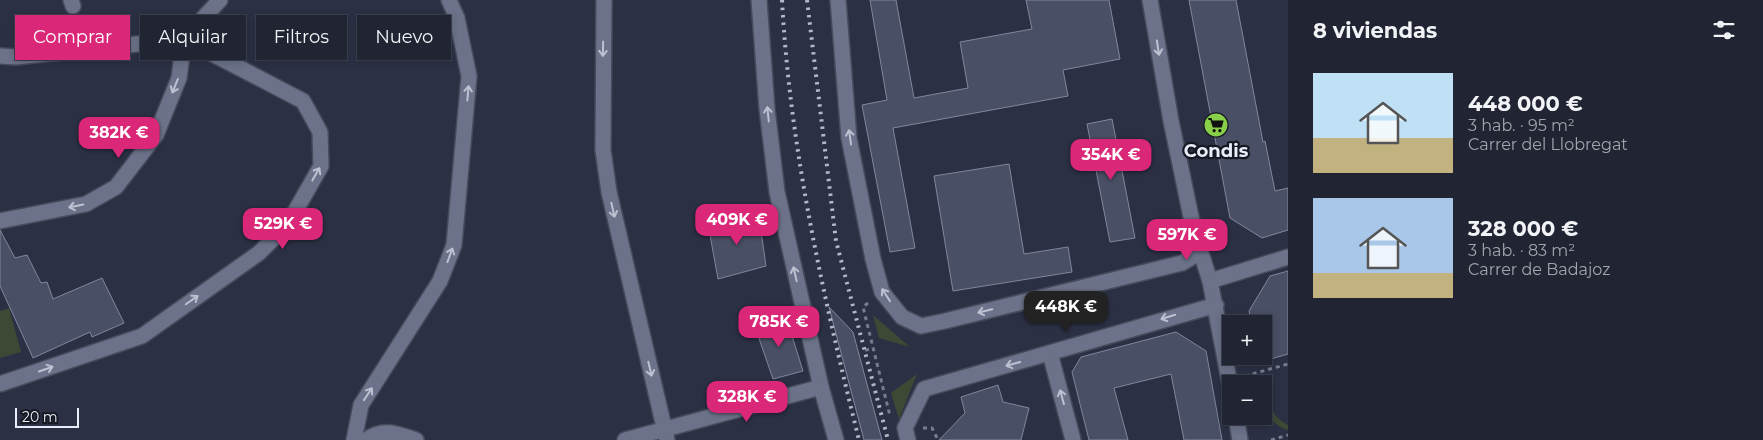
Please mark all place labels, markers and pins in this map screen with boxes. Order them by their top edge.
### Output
supermarket icon: Condis [1203,112,1229,138]
pin: 382K € [78,116,160,159]
pin: 354K € [1070,138,1152,181]
place label: Condis [1184,140,1249,162]
pin: 409K € [696,204,778,246]
pin: 529K € [242,208,324,250]
pin: 597K € [1146,218,1228,261]
pin: 448K € [1025,290,1107,333]
pin: 785K € [738,306,820,348]
pin: 328K € [706,380,788,423]

